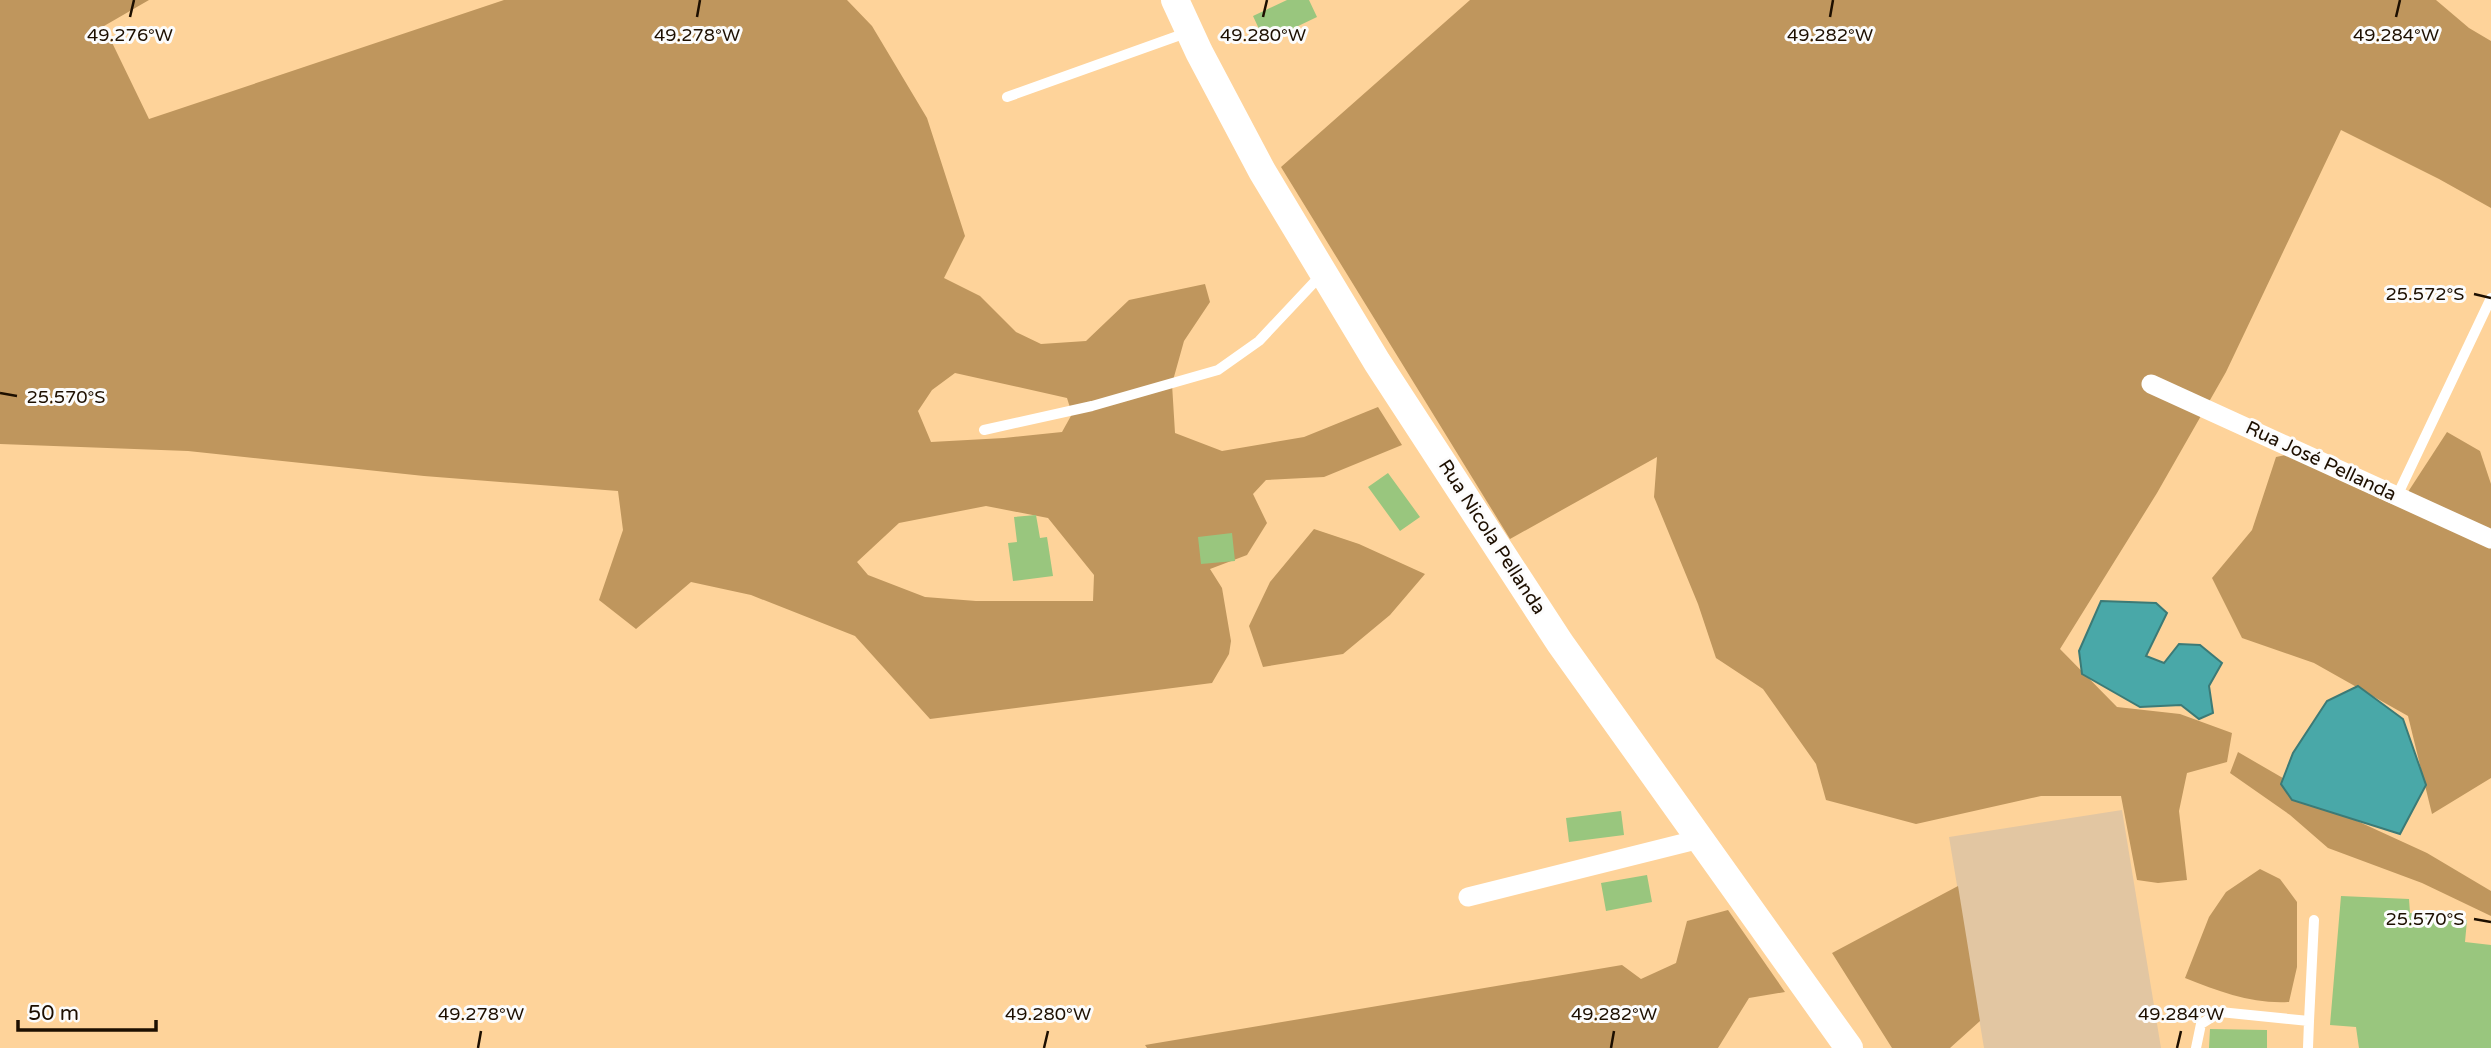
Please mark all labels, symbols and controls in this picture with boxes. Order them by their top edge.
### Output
text: 49.276°W [87,24,173,46]
text: 49.278°W [654,24,740,46]
text: 49.280°W [1220,24,1306,46]
text: 49.282°W [1787,24,1873,46]
text: 49.284°W [2353,24,2439,46]
text: 25.572°S [2386,283,2464,305]
text: 25.570°S [27,386,105,408]
street label: Rua José Pellanda [2242,416,2400,506]
street label: Rua Nicola Pellanda [1434,455,1550,619]
text: 25.570°S [2386,908,2464,930]
scale bar [18,988,156,1032]
text: 50 m [28,1001,79,1026]
text: 49.278°W [438,1003,524,1025]
text: 49.280°W [1005,1003,1091,1025]
text: 49.282°W [1571,1003,1657,1025]
text: 49.284°W [2138,1003,2224,1025]

